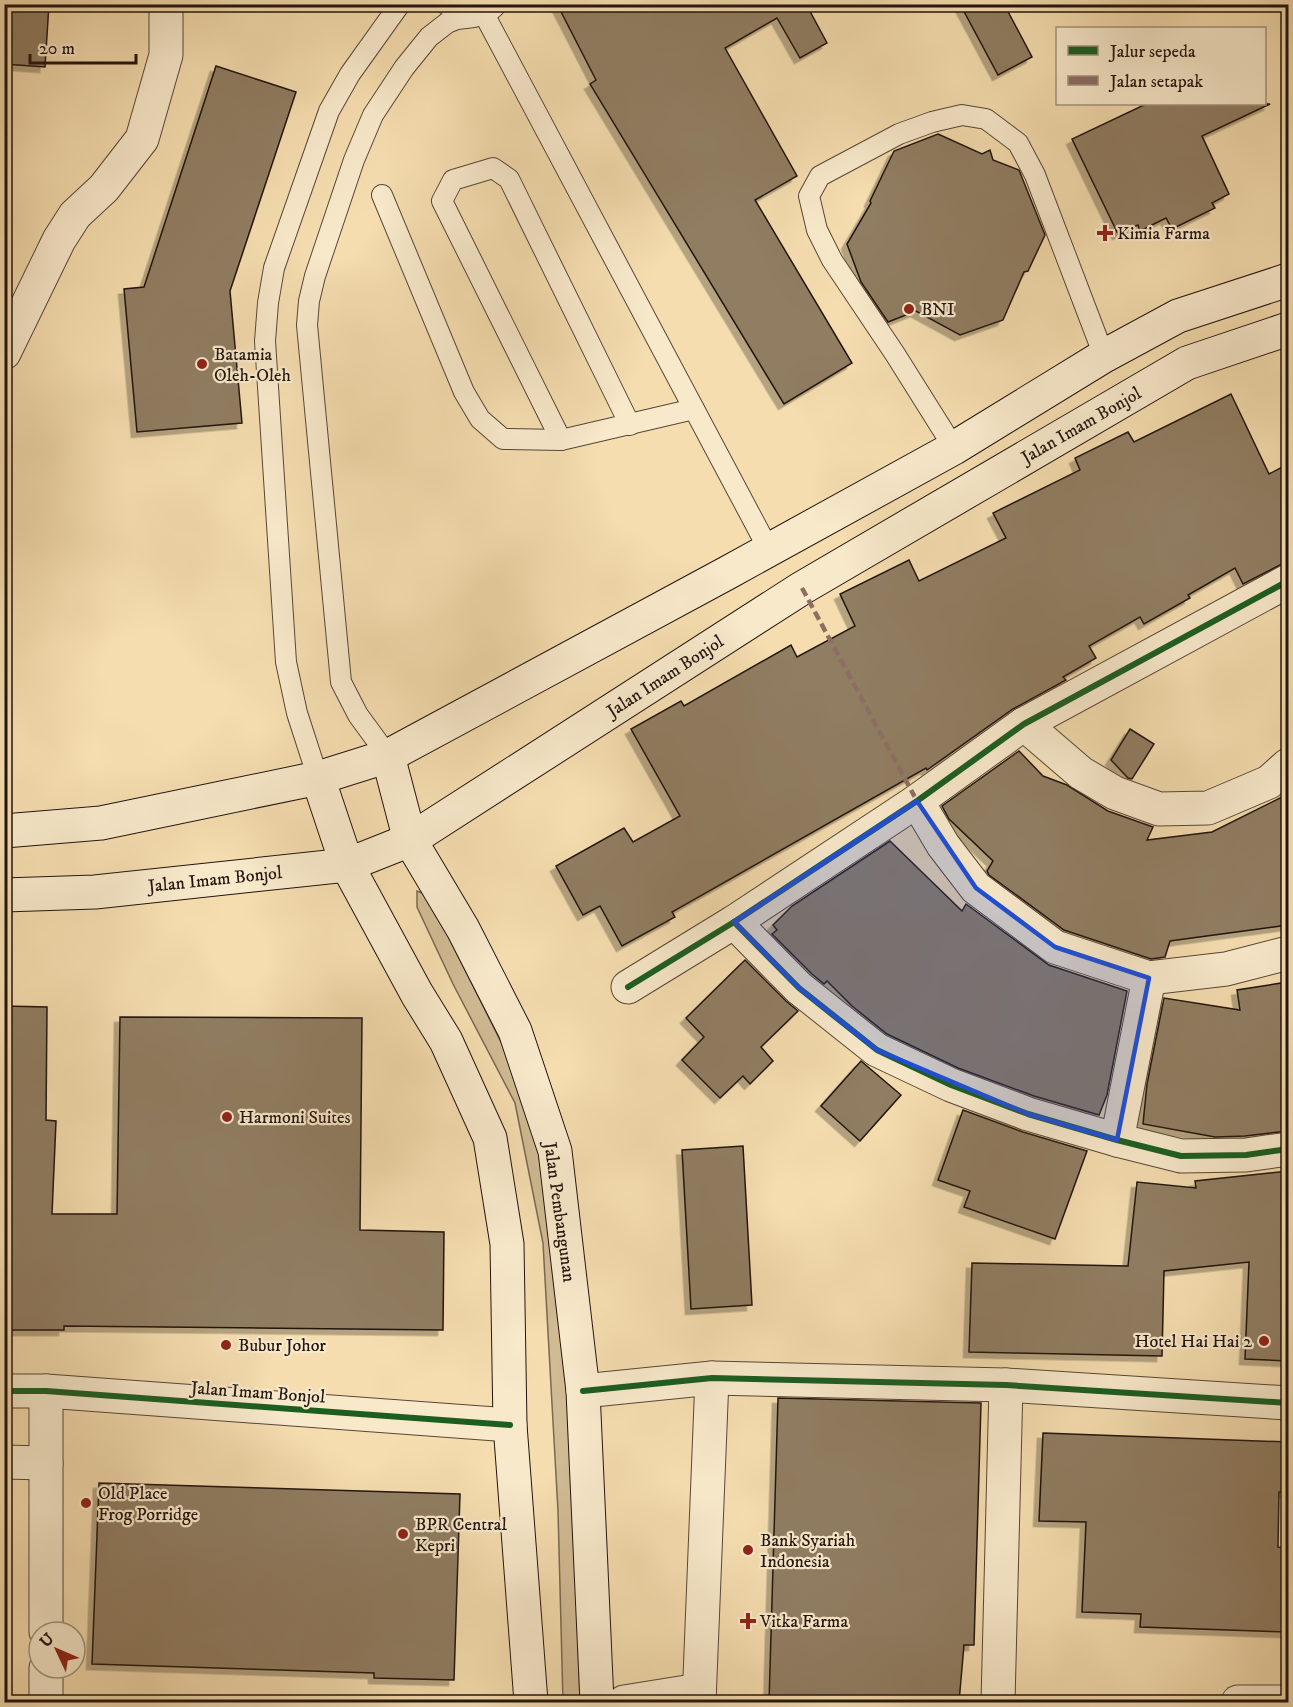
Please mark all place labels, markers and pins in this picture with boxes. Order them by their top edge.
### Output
place label: Kimia Farma [1117,223,1210,245]
marker: Kimia Farma [1098,226,1112,240]
place label: BNI [921,299,955,321]
marker: BNI [902,302,916,316]
place label: Batamia Oleh-Oleh [214,344,292,387]
marker: Batamia Oleh-Oleh [195,357,209,371]
place label: Harmoni Suites [239,1107,351,1129]
marker: Harmoni Suites [220,1110,234,1124]
place label: Hotel Hai Hai 2 [1135,1331,1252,1353]
marker: Hotel Hai Hai 2 [1257,1334,1271,1348]
place label: Bubur Johor [238,1335,326,1357]
marker: Bubur Johor [219,1338,233,1352]
place label: Old Place Frog Porridge [98,1483,198,1526]
marker: Old Place Frog Porridge [79,1496,93,1510]
place label: BPR Central Kepri [415,1514,507,1557]
marker: BPR Central Kepri [396,1527,410,1541]
place label: Bank Syariah Indonesia [760,1530,856,1573]
marker: Bank Syariah Indonesia [741,1543,755,1557]
place label: Vitka Farma [759,1611,848,1633]
marker: Vitka Farma [741,1614,755,1628]

